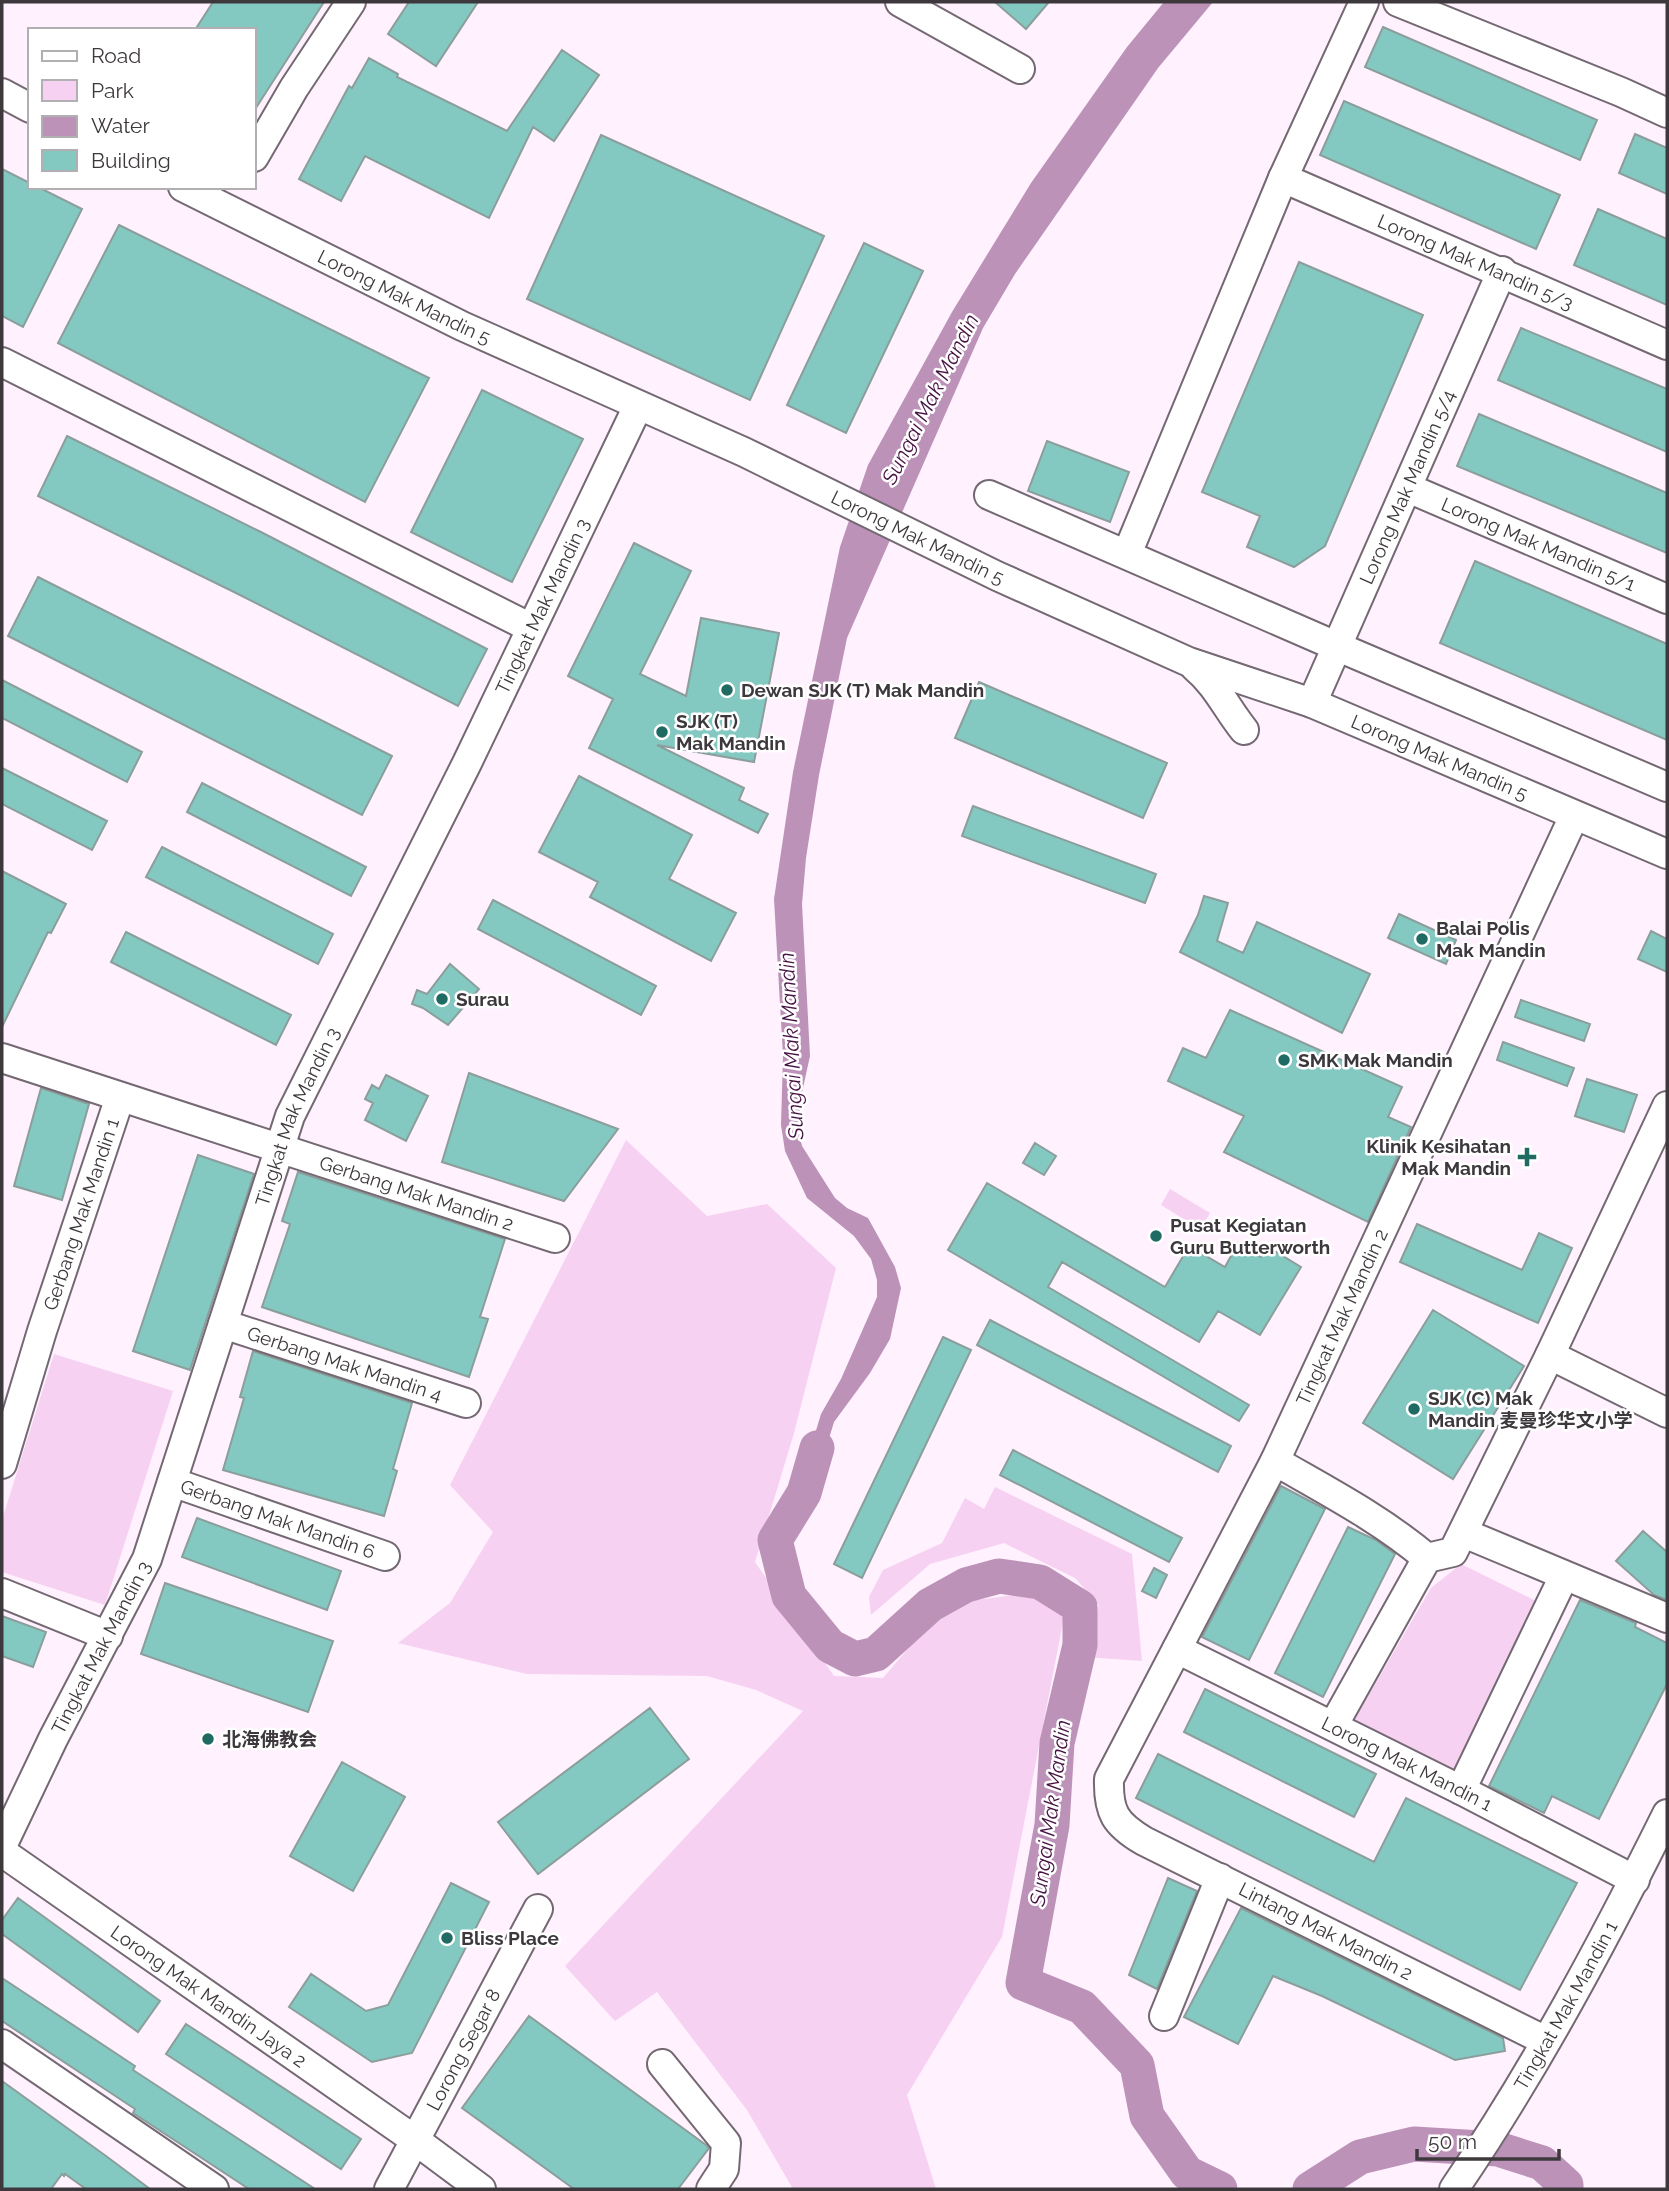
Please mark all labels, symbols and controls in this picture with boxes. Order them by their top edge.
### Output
legend [28,28,256,189]
text: Road [91,43,141,68]
text: Park [91,78,134,103]
text: Water [91,113,150,138]
text: Building [91,148,171,173]
street label: Lorong Mak Mandin 5/3 [1375,210,1577,314]
street label: Lorong Mak Mandin 5 [314,245,494,348]
water label: Sungai Mak Mandin [876,310,984,489]
street label: Lorong Mak Mandin 5/4 [1355,386,1459,587]
street label: Lorong Mak Mandin 5 [828,485,1007,589]
street label: Lorong Mak Mandin 5/1 [1438,493,1639,595]
street label: Tingkat Mak Mandin 3 [491,515,594,697]
place label: Dewan SJK (T) Mak Mandin [741,679,984,701]
marker: Dewan SJK (T) Mak Mandin [719,682,735,698]
place label: SJK (T) Mak Mandin [676,710,786,754]
street label: Lorong Mak Mandin 5 [1348,710,1531,805]
marker: SJK (T) Mak Mandin [654,724,670,740]
place label: Balai Polis Mak Mandin [1436,917,1546,961]
marker: Balai Polis Mak Mandin [1414,931,1430,947]
water label: Sungai Mak Mandin [774,952,808,1141]
place label: Surau [456,988,509,1010]
marker: Surau [434,991,450,1007]
street label: Tingkat Mak Mandin 3 [251,1024,344,1209]
place label: SMK Mak Mandin [1298,1049,1453,1071]
marker: SMK Mak Mandin [1276,1052,1292,1068]
street label: Gerbang Mak Mandin 1 [39,1115,123,1313]
place label: Klinik Kesihatan Mak Mandin [1366,1135,1511,1179]
marker: Klinik Kesihatan Mak Mandin [1517,1147,1537,1167]
street label: Gerbang Mak Mandin 2 [317,1151,516,1235]
place label: Pusat Kegiatan Guru Butterworth [1170,1214,1330,1258]
street label: Tingkat Mak Mandin 2 [1291,1225,1392,1409]
marker: Pusat Kegiatan Guru Butterworth [1148,1228,1164,1244]
street label: Gerbang Mak Mandin 4 [245,1322,445,1405]
place label: SJK (C) Mak Mandin 麦曼珍华文小学 [1428,1387,1633,1431]
marker: SJK (C) Mak Mandin 麦曼珍华文小学 [1406,1401,1422,1417]
street label: Gerbang Mak Mandin 6 [178,1475,378,1563]
street label: Tingkat Mak Mandin 3 [47,1557,155,1738]
street label: Lorong Mak Mandin 1 [1318,1712,1496,1815]
water label: Sungai Mak Mandin [1024,1718,1075,1909]
place label: 北海佛教会 [222,1728,317,1750]
marker: 北海佛教会 [200,1731,216,1747]
street label: Lintang Mak Mandin 2 [1235,1878,1417,1984]
street label: Tingkat Mak Mandin 1 [1509,1917,1622,2094]
street label: Lorong Mak Mandin Jaya 2 [107,1920,311,2072]
place label: Bliss Place [461,1927,559,1949]
marker: Bliss Place [439,1930,455,1946]
street label: Lorong Segar 8 [422,1985,505,2114]
scale bar [1417,2118,1559,2162]
text: 50 m [1428,2129,1477,2154]

